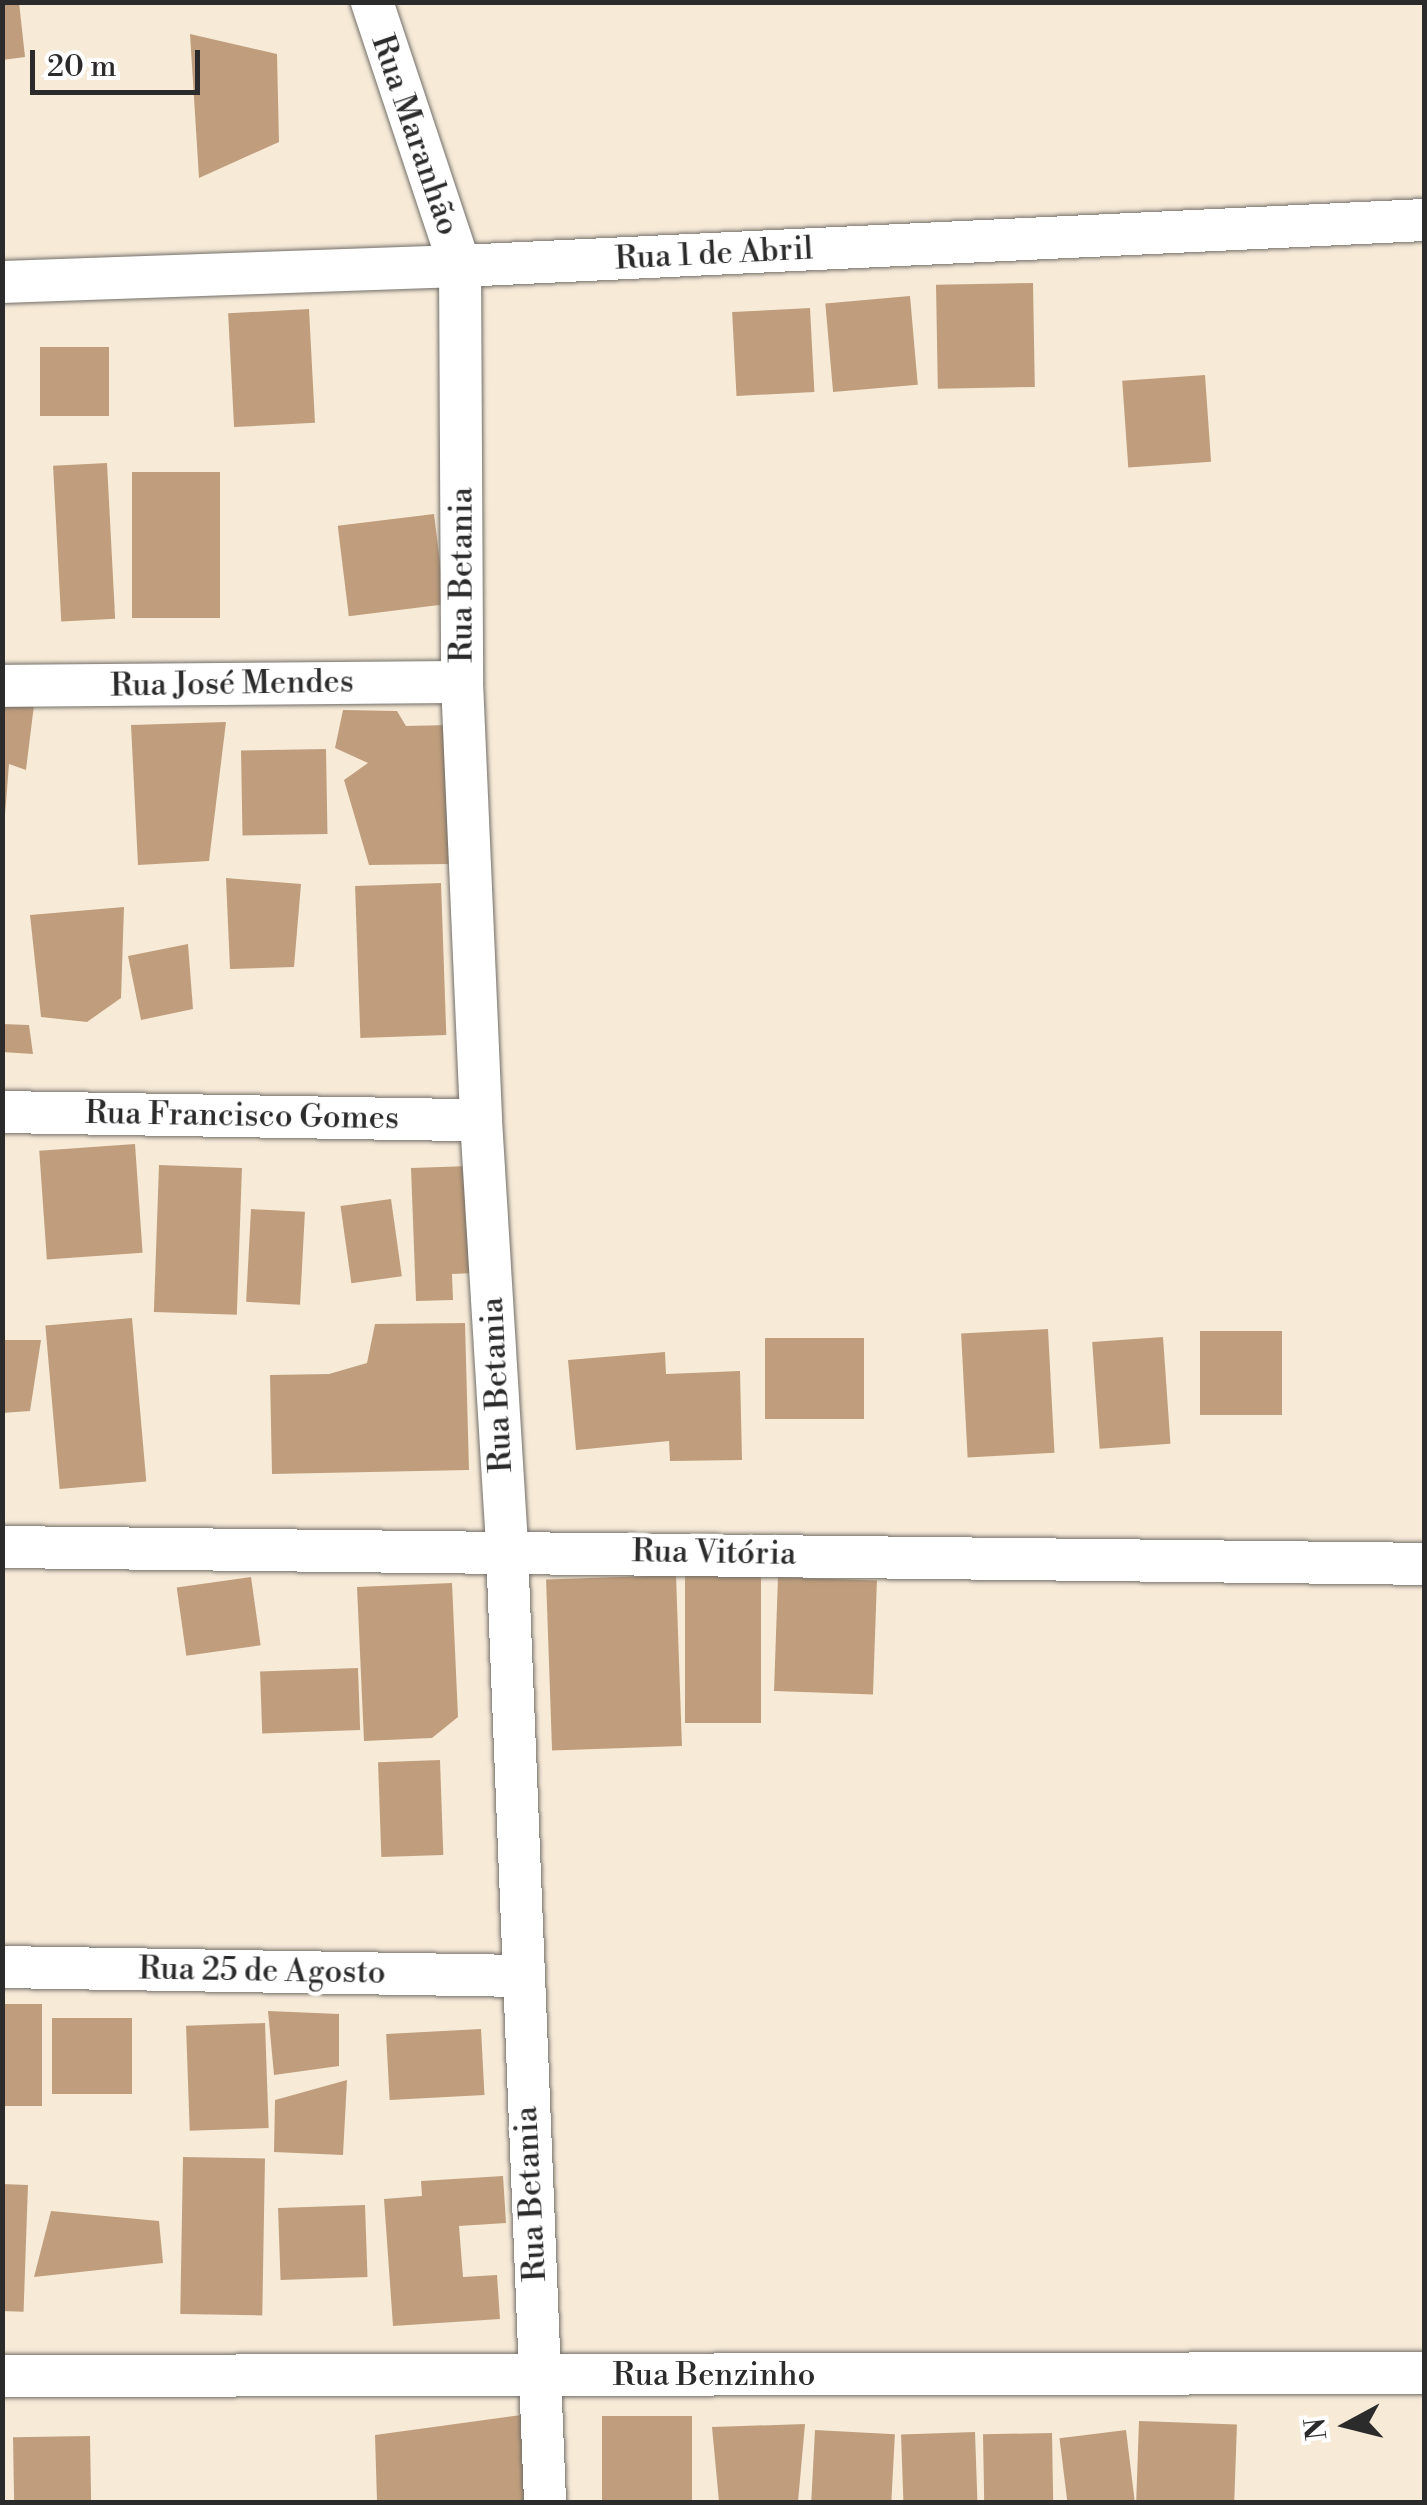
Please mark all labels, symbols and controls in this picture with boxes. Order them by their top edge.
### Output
scale bar [35,30,205,92]
street label: Rua Maranhão [363,30,467,240]
text: 20 m [47,48,116,86]
street label: Rua 1 de Abril [614,230,814,278]
street label: Rua Betania [443,487,481,663]
street label: Rua José Mendes [110,663,354,705]
street label: Rua Francisco Gomes [85,1094,399,1138]
street label: Rua Betania [473,1296,521,1474]
street label: Rua Vitória [631,1532,797,1574]
street label: Rua 25 de Agosto [138,1950,386,1992]
street label: Rua Betania [507,2105,555,2283]
street label: Rua Benzinho [613,2356,815,2394]
north arrow [1297,2375,1397,2475]
text: N [1298,2416,1335,2442]

